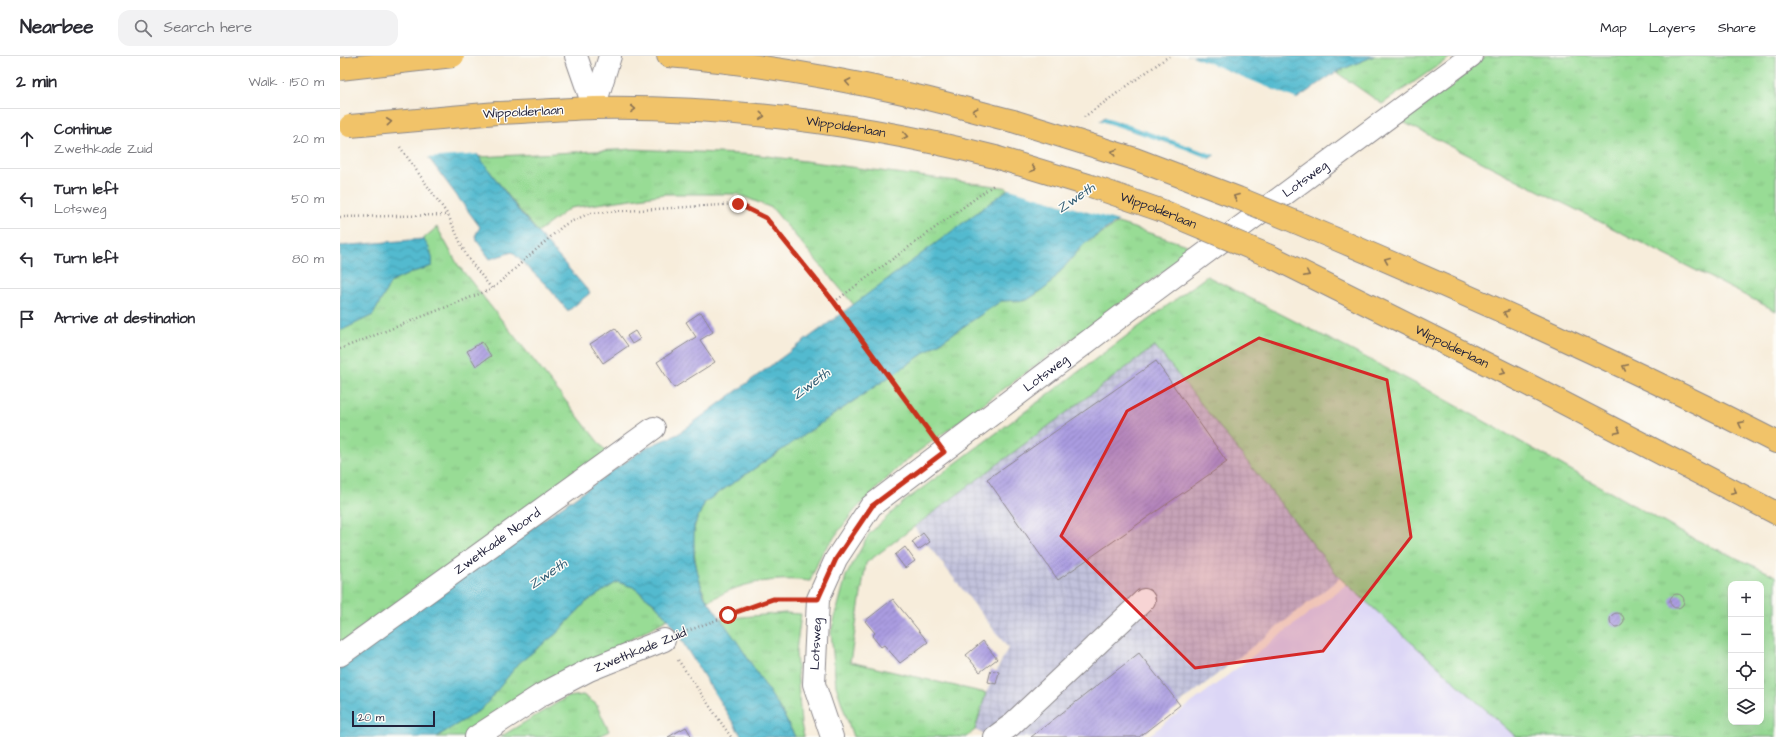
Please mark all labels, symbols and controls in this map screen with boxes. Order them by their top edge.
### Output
search box [118,10,398,46]
text: Nearbee [20,14,94,41]
icon: search [132,17,154,39]
text: Search here [164,17,252,38]
text: Map [1600,18,1627,38]
text: Layers [1649,18,1696,38]
text: Share [1718,18,1756,38]
text: 2 min [16,70,57,94]
text: Walk · 150 m [249,73,324,91]
one-way arrow [845,78,852,86]
street label: Wippolderlaan [482,101,564,123]
one-way arrow [630,105,636,113]
one-way arrow [972,108,978,116]
one-way arrow [759,111,765,120]
street label: Wippolderlaan [805,112,888,142]
one-way arrow [386,118,392,127]
text: Continue [54,119,112,140]
icon: ahead [16,128,38,150]
text: 20 m [293,130,324,148]
one-way arrow [902,132,908,140]
text: Zwethkade Zuid [54,140,152,158]
one-way arrow [1111,149,1118,157]
street label: Lotsweg [1279,156,1332,202]
one-way arrow [1029,164,1036,173]
water label: Zweth [1053,177,1100,218]
text: Turn left [54,179,118,200]
icon: left [16,188,38,210]
street label: Wippolderlaan [1118,188,1200,234]
text: 50 m [291,190,324,208]
one-way arrow [1233,194,1240,202]
route end [729,195,747,213]
text: Lotsweg [54,200,106,218]
icon: left [16,248,38,270]
text: Turn left [54,248,118,269]
text: 80 m [292,250,324,268]
one-way arrow [1384,257,1391,265]
one-way arrow [1303,269,1311,277]
icon: arrive [16,308,38,330]
text: Arrive at destination [54,308,195,329]
one-way arrow [1503,309,1510,317]
street label: Wippolderlaan [1412,321,1493,373]
street label: Lotsweg [1020,350,1073,396]
water label: Zweth [788,363,835,405]
one-way arrow [1621,364,1629,372]
one-way arrow [1499,367,1506,375]
one-way arrow [1738,421,1746,429]
one-way arrow [1614,427,1622,434]
one-way arrow [1730,486,1737,494]
street label: Zwetkade Noord [450,504,545,579]
water label: Zweth [525,553,572,594]
map controls [1728,581,1764,725]
button: + [1728,581,1764,617]
route start [719,606,737,624]
street label: Lotsweg [806,617,827,671]
button: − [1728,617,1764,653]
street label: Zwethkade Zuid [591,623,689,677]
button: locate [1728,653,1764,689]
button: layers [1728,689,1764,725]
scale bar [352,709,435,728]
text: 20 m [358,710,384,725]

